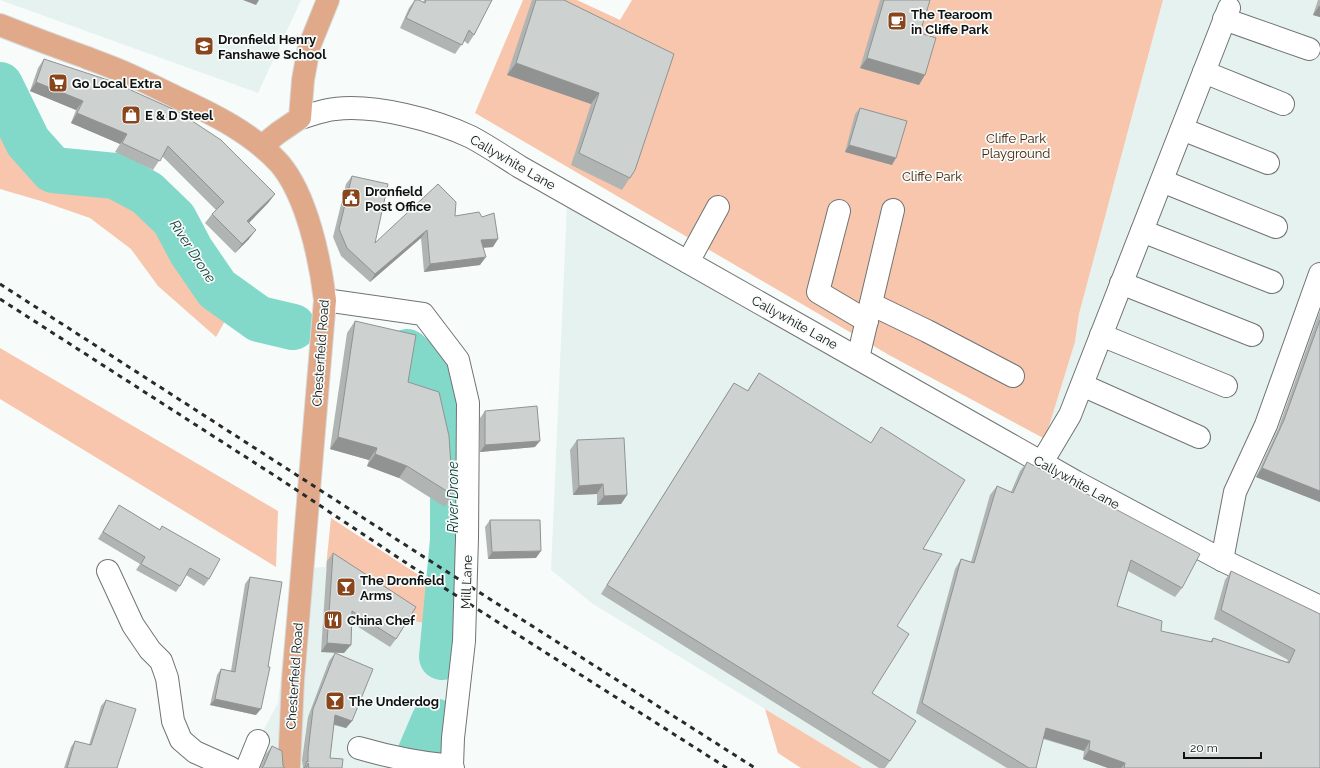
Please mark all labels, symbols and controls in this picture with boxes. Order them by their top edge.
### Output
place label: The Tearoom in Cliffe Park [911,7,992,37]
cafe icon: The Tearoom in Cliffe Park [886,10,908,32]
place label: Dronfield Henry Fanshawe School [218,32,327,62]
school or university icon: Dronfield Henry Fanshawe School [193,35,215,57]
supermarket icon: Go Local Extra [47,72,69,94]
place label: Go Local Extra [72,76,162,91]
shop icon: E & D Steel [120,104,142,126]
place label: E & D Steel [145,108,214,123]
park label: Cliffe Park Playground [982,131,1050,161]
street label: Callywhite Lane [467,132,558,193]
park label: Cliffe Park [902,169,962,184]
place label: Dronfield Post Office [365,184,431,214]
public building icon: Dronfield Post Office [340,187,362,209]
water label: River Drone [167,217,219,286]
street label: Callywhite Lane [749,293,841,352]
street label: Chesterfield Road [309,299,332,407]
street label: Callywhite Lane [1031,453,1123,512]
water label: River Drone [445,461,461,533]
street label: Mill Lane [458,554,475,609]
place label: The Dronfield Arms [360,573,444,603]
bar icon: The Dronfield Arms [335,576,357,598]
restaurant icon: China Chef [322,609,344,631]
place label: China Chef [347,613,416,628]
street label: Chesterfield Road [283,622,306,730]
bar icon: The Underdog [324,690,346,712]
place label: The Underdog [349,694,439,709]
scale bar [1184,734,1261,760]
text: 20 m [1190,741,1218,755]

